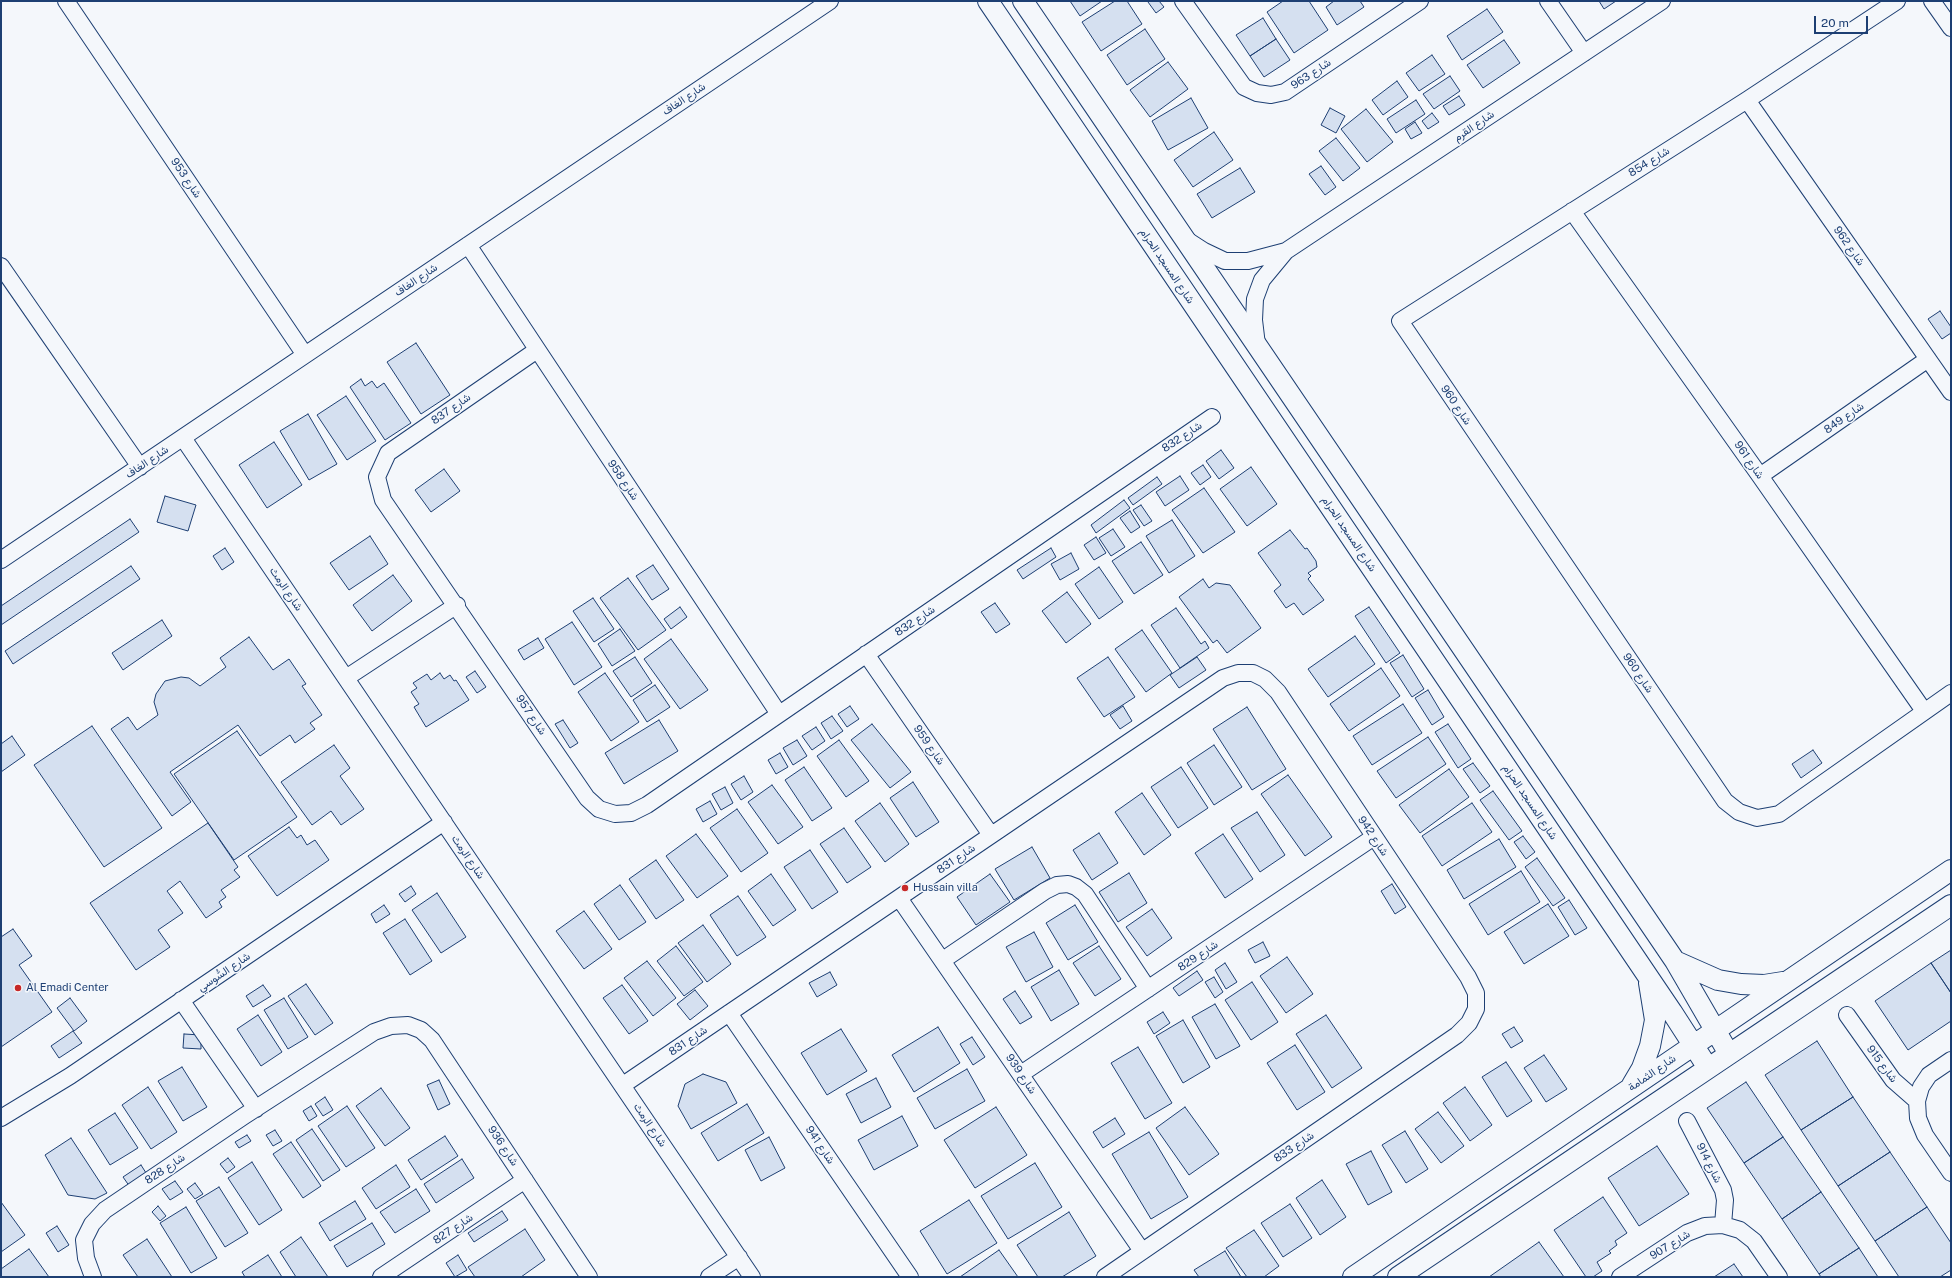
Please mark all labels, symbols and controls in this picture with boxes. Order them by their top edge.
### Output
scale bar [1816,8,1870,34]
text: 20 m [1821,16,1849,30]
street label: شارع 963 [1289,56,1333,92]
street label: شارع الغاف [660,80,708,118]
street label: شارع القرم [1451,108,1497,144]
street label: شارع 854 [1626,144,1672,180]
street label: شارع 953 [168,155,204,201]
street label: شارع 962 [1831,224,1867,268]
street label: شارع المسجد الحرام [1137,226,1197,306]
street label: شارع الغاف [392,261,440,299]
street label: شارع 960 [1438,383,1474,427]
street label: شارع 837 [429,391,473,427]
street label: شارع 849 [1822,399,1866,437]
street label: شارع 832 [1160,419,1204,455]
street label: شارع 961 [1731,439,1767,481]
street label: شارع الغاف [123,443,171,481]
street label: شارع 958 [605,457,641,503]
street label: شارع المسجد الحرام [1319,494,1379,574]
street label: شارع الرمث [267,565,305,613]
street label: شارع 832 [893,603,937,639]
street label: شارع 960 [1620,651,1656,695]
street label: شارع 957 [513,693,549,737]
street label: شارع 959 [911,723,947,767]
street label: شارع المسجد الحرام [1500,762,1560,842]
street label: شارع 942 [1355,814,1391,858]
street label: شارع الرمث [449,833,487,881]
street label: شارع 831 [934,841,978,877]
place label: Hussain villa [913,881,978,895]
marker: Hussain villa [900,883,910,893]
street label: شارع 829 [1176,938,1220,974]
street label: شارع السُّوسي [195,950,253,994]
place label: Al Emadi Center [26,981,109,995]
marker: Al Emadi Center [13,983,23,993]
street label: شارع 831 [666,1023,710,1059]
street label: شارع 915 [1864,1043,1900,1085]
street label: شارع 939 [1003,1052,1039,1096]
street label: شارع الثمامة [1626,1052,1678,1094]
street label: شارع الرمث [631,1101,669,1149]
street label: شارع 941 [802,1123,838,1167]
street label: شارع 936 [485,1124,521,1168]
street label: شارع 833 [1271,1129,1317,1165]
street label: شارع 914 [1693,1141,1725,1185]
street label: شارع 828 [142,1151,188,1187]
street label: شارع 827 [431,1211,475,1247]
street label: شارع 907 [1648,1228,1692,1262]

